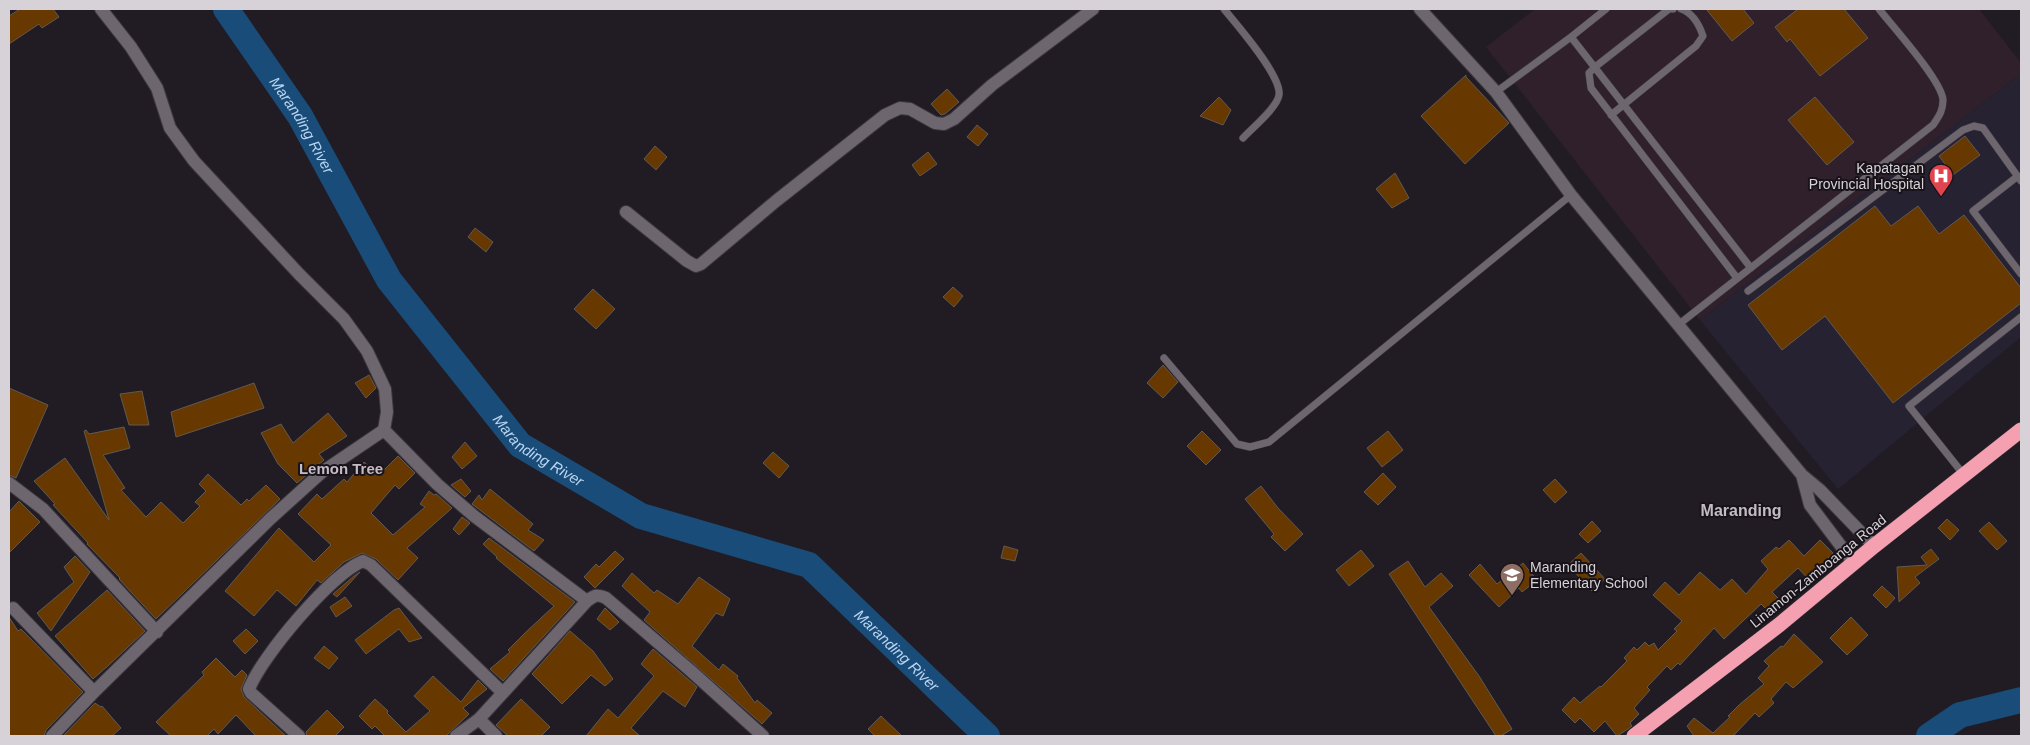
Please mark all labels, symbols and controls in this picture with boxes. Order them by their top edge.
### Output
water label: Maranding River [267,73,338,177]
place label: Kapatagan Provincial Hospital [1809,160,1924,192]
hospital icon: Kapatagan Provincial Hospital [1928,163,1954,197]
water label: Maranding River [490,410,588,490]
district label: Lemon Tree [299,460,383,477]
district label: Maranding [1701,502,1781,519]
street label: Linamon-Zamboanga Road [1747,511,1889,631]
place label: Maranding Elementary School [1530,559,1648,591]
school or university icon: Maranding Elementary School [1499,562,1525,596]
water label: Maranding River [852,605,944,695]

